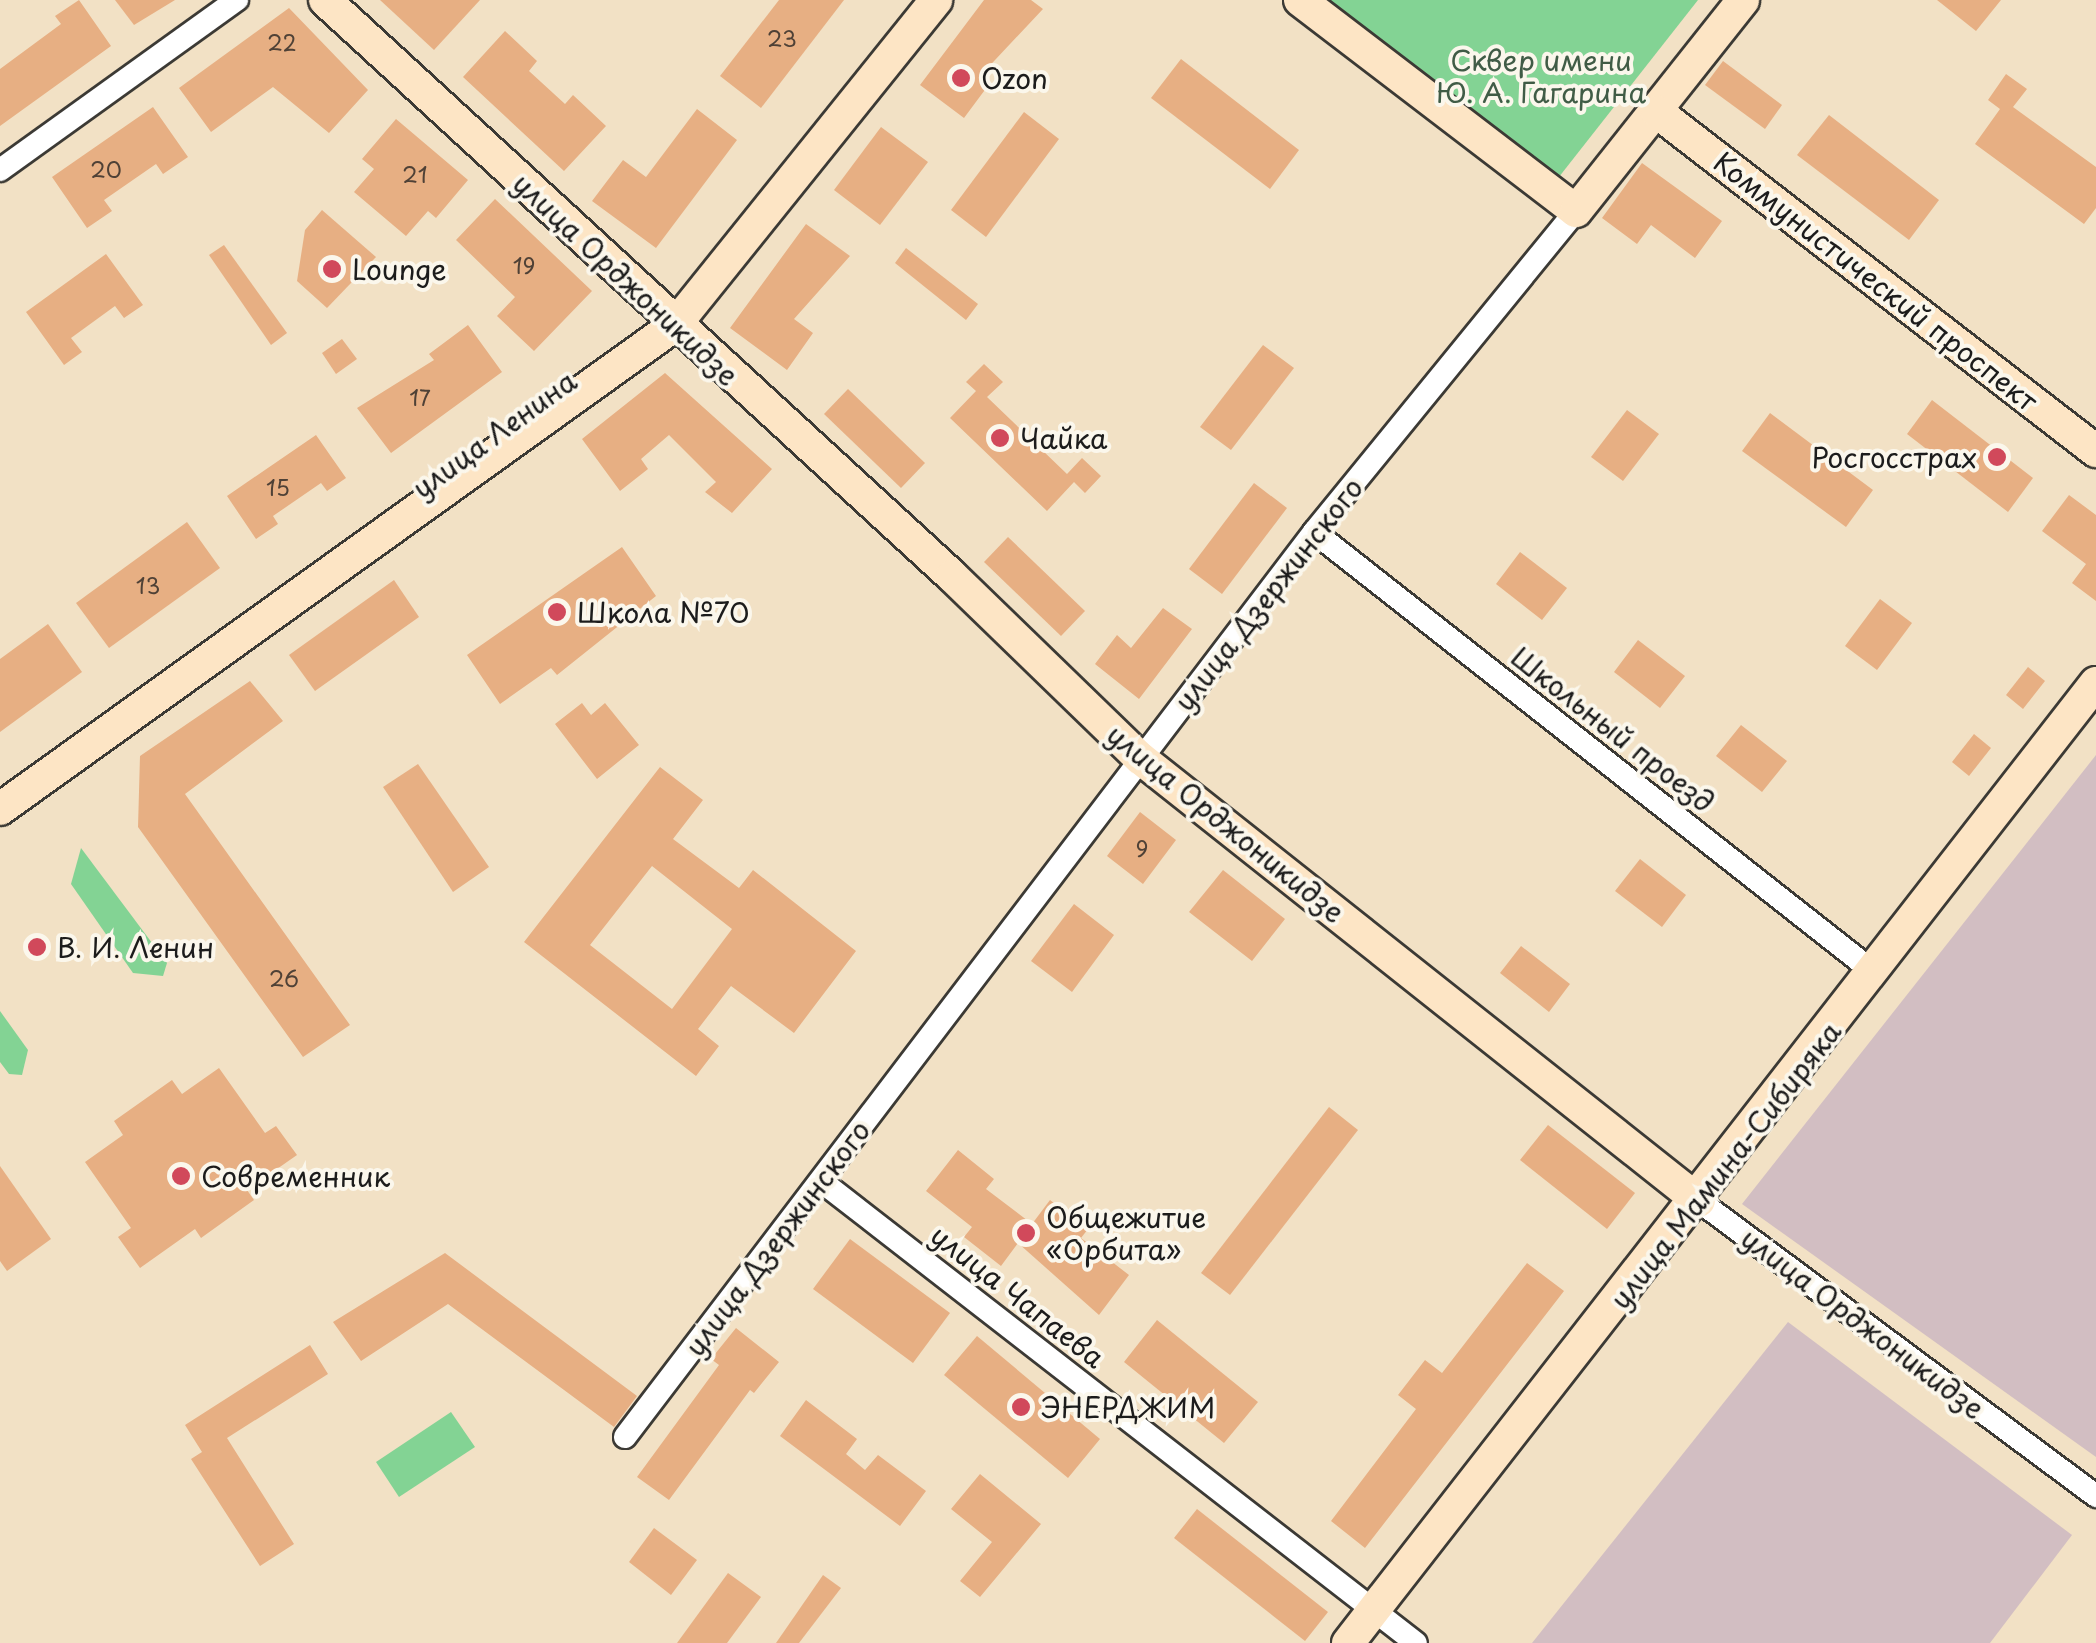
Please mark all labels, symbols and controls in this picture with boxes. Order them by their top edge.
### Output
house number: 23 [767,25,797,51]
house number: 22 [267,29,297,55]
park label: Сквер имени Ю. А. Гагарина [1436,43,1646,109]
place label: Ozon [981,61,1048,95]
marker: Ozon [950,67,972,89]
street label: Коммунистический проспект [1707,144,2045,418]
house number: 20 [90,156,122,182]
house number: 21 [402,161,428,187]
street label: улица Орджоникидзе [506,165,746,393]
place label: Lounge [352,252,446,286]
house number: 19 [513,252,535,278]
marker: Lounge [321,258,343,280]
street label: улица Ленина [405,363,583,505]
house number: 17 [409,384,431,410]
place label: Чайка [1020,421,1107,455]
marker: Чайка [989,427,1011,449]
place label: Росгосстрах [1812,440,1977,474]
marker: Росгосстрах [1986,446,2008,468]
street label: улица Дзержинского [1166,470,1370,718]
house number: 15 [266,474,290,500]
house number: 13 [136,572,160,598]
place label: Школа №70 [577,595,750,629]
marker: Школа №70 [546,601,568,623]
street label: Школьный проезд [1505,639,1721,819]
street label: улица Орджоникидзе [1100,716,1352,930]
house number: 9 [1136,835,1148,861]
place label: В. И. Ленин [57,930,215,964]
marker: В. И. Ленин [26,936,48,958]
house number: 26 [269,965,299,991]
street label: улица Мамина-Сибиряка [1602,1014,1848,1316]
street label: улица Дзержинского [677,1113,877,1363]
place label: Современник [201,1159,390,1193]
marker: Современник [170,1165,192,1187]
place label: Общежитие «Орбита» [1046,1200,1206,1266]
street label: улица Чапаева [924,1218,1112,1374]
street label: улица Орджоникидзе [1734,1220,1992,1426]
marker: Общежитие «Орбита» [1015,1222,1037,1244]
place label: ЭНЕРДЖИМ [1041,1390,1215,1424]
marker: ЭНЕРДЖИМ [1010,1396,1032,1418]

